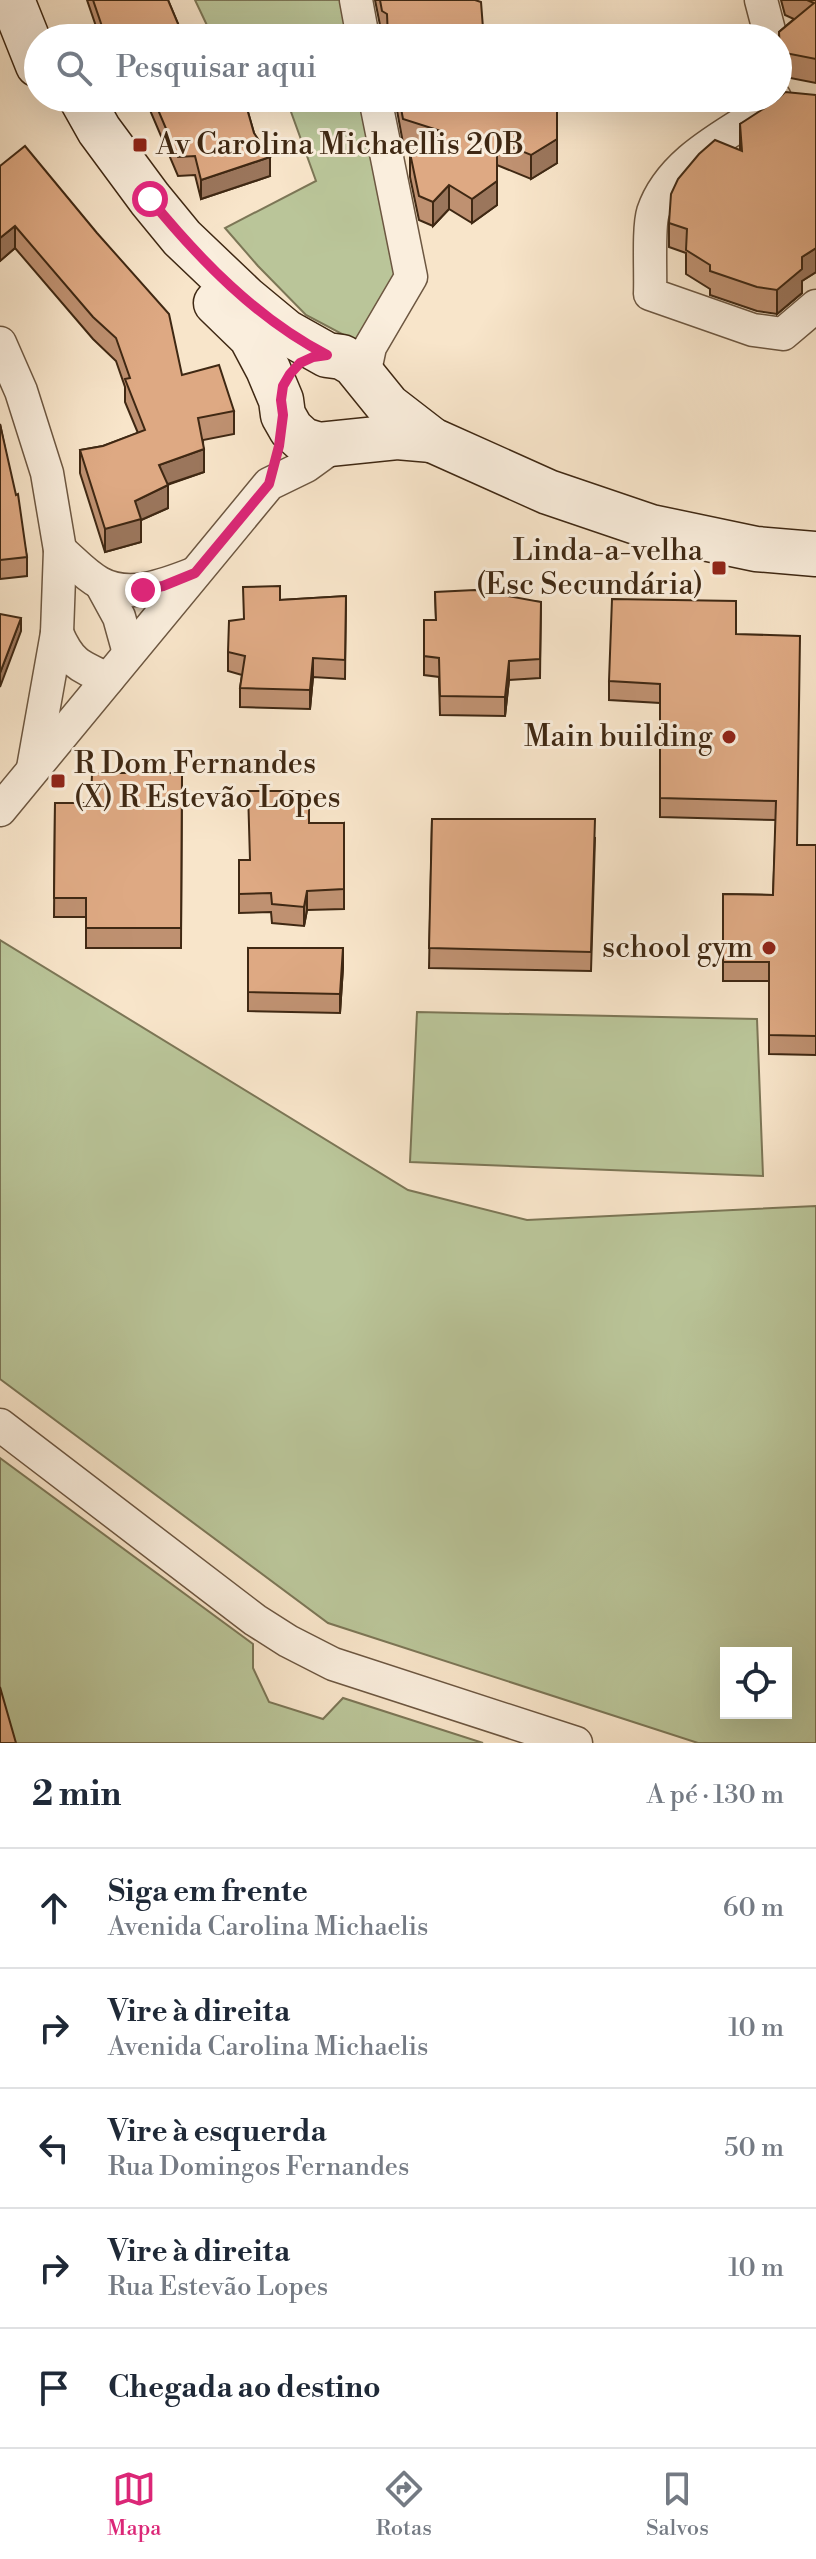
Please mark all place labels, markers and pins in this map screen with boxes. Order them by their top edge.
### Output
place label: Av Carolina Michaellis 20B [155,126,524,164]
marker: Av Carolina Michaellis 20B [131,136,149,154]
place label: Linda-a-velha (Esc Secundária) [476,532,704,604]
marker: Linda-a-velha (Esc Secundária) [710,559,728,577]
place label: Main building [524,718,713,756]
marker: Main building [720,728,738,746]
place label: R Dom Fernandes (X) R Estevão Lopes [74,745,341,817]
marker: R Dom Fernandes (X) R Estevão Lopes [49,772,67,790]
place label: school gym [602,929,753,967]
marker: school gym [760,939,778,957]

